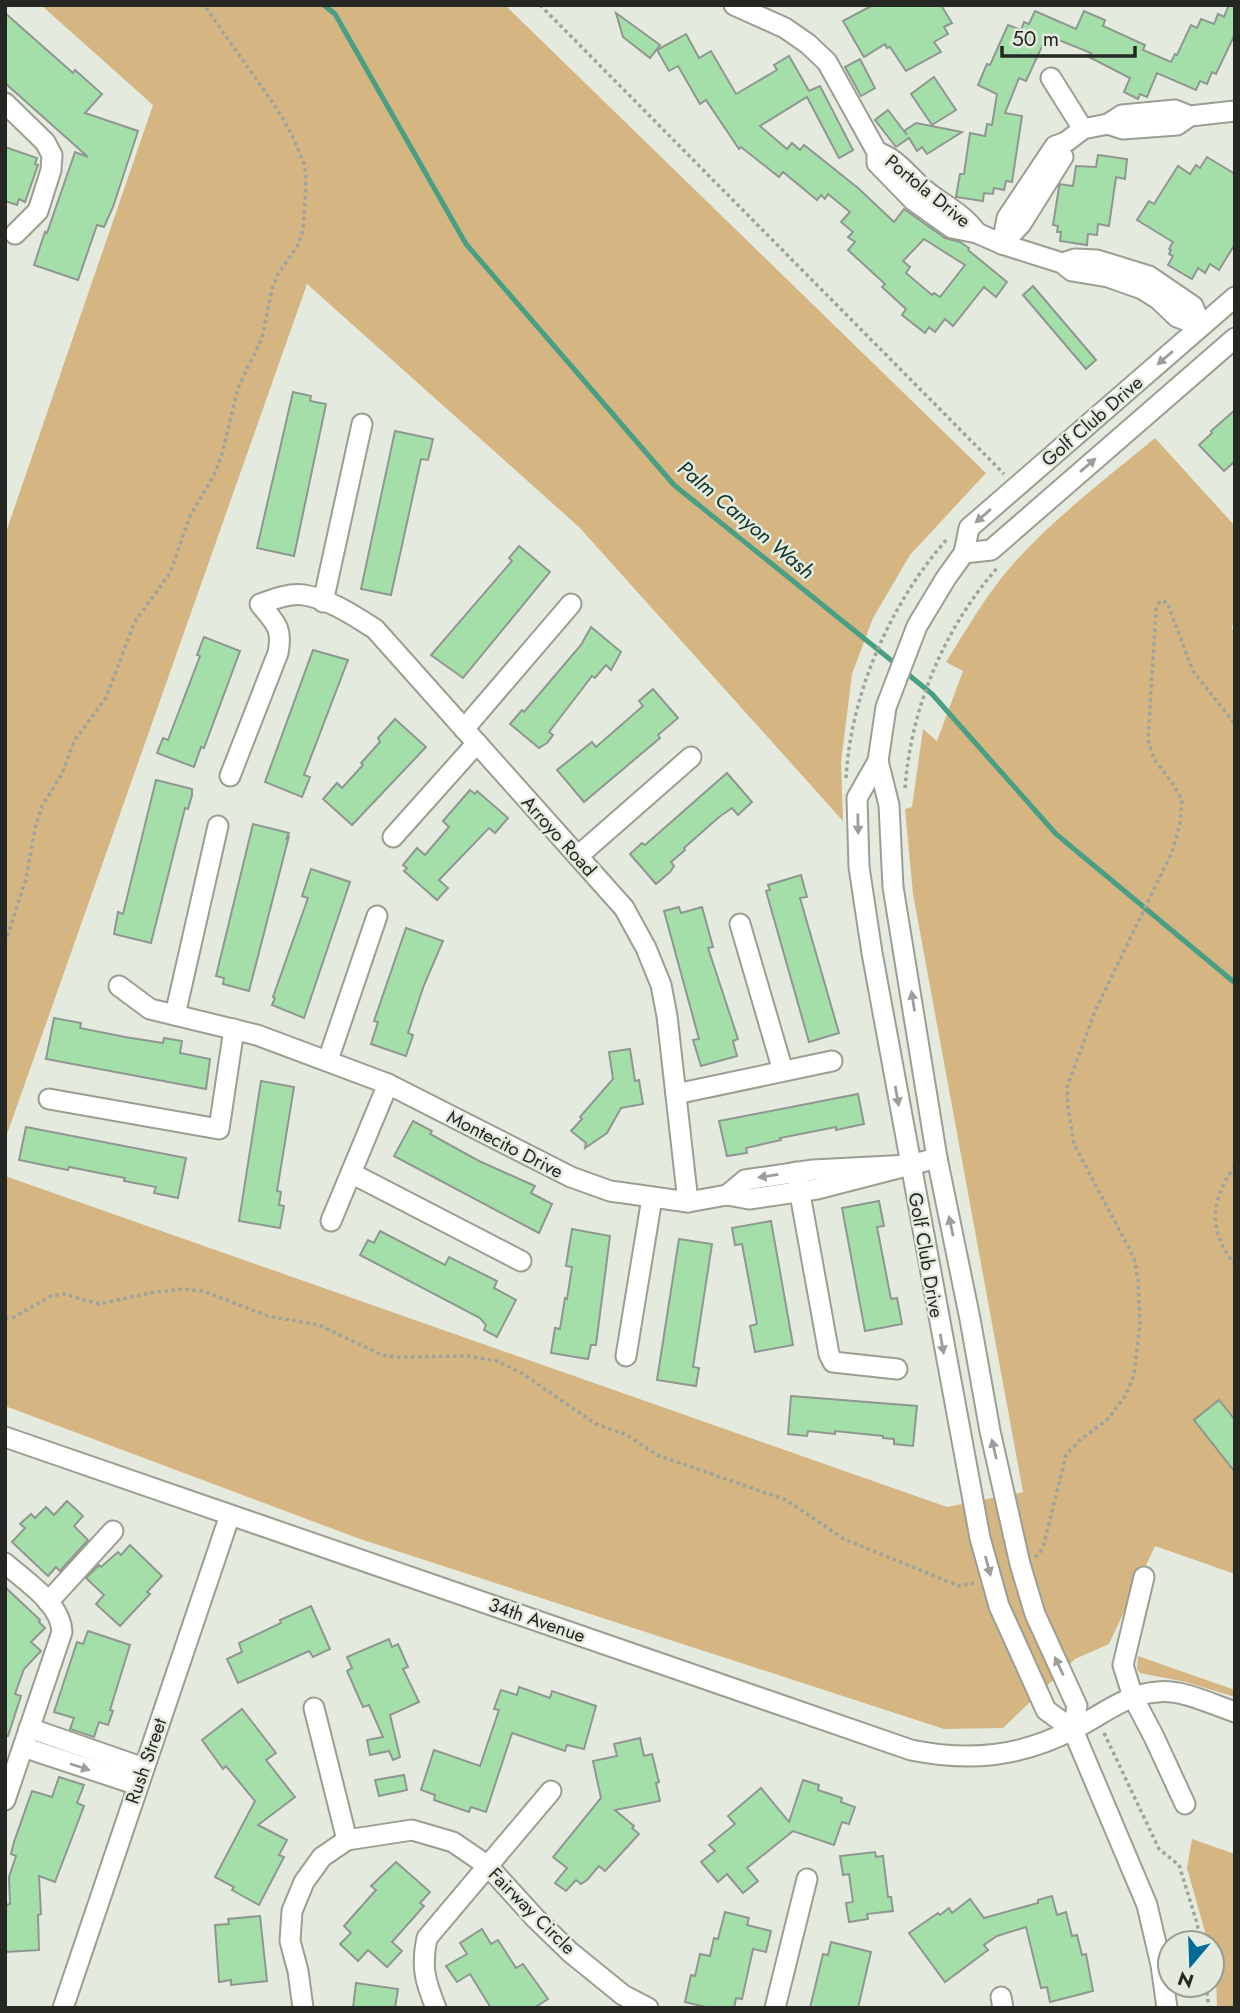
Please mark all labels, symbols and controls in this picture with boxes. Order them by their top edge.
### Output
scale bar [1002,14,1135,58]
text: 50 m [1012,24,1059,54]
street label: Portola Drive [879,148,977,234]
one-way arrow [1156,350,1173,365]
street label: Golf Club Drive [1035,369,1149,473]
water label: Palm Canyon Wash [671,454,821,586]
one-way arrow [1080,458,1097,473]
one-way arrow [974,508,991,523]
street label: Arroyo Road [515,790,603,882]
one-way arrow [852,813,864,835]
one-way arrow [907,990,918,1012]
one-way arrow [892,1085,903,1107]
street label: Montecito Drive [442,1103,568,1185]
one-way arrow [757,1171,779,1182]
street label: Golf Club Drive [902,1190,950,1320]
one-way arrow [946,1215,957,1237]
one-way arrow [937,1333,948,1355]
one-way arrow [988,1438,999,1460]
one-way arrow [983,1556,993,1577]
street label: 34th Avenue [485,1591,589,1649]
one-way arrow [1053,1656,1065,1676]
street label: Rush Street [119,1714,173,1808]
one-way arrow [70,1762,91,1773]
street label: Fairway Circle [482,1861,582,1961]
north arrow [1156,1929,1226,1999]
text: N [1174,1964,1197,1995]

